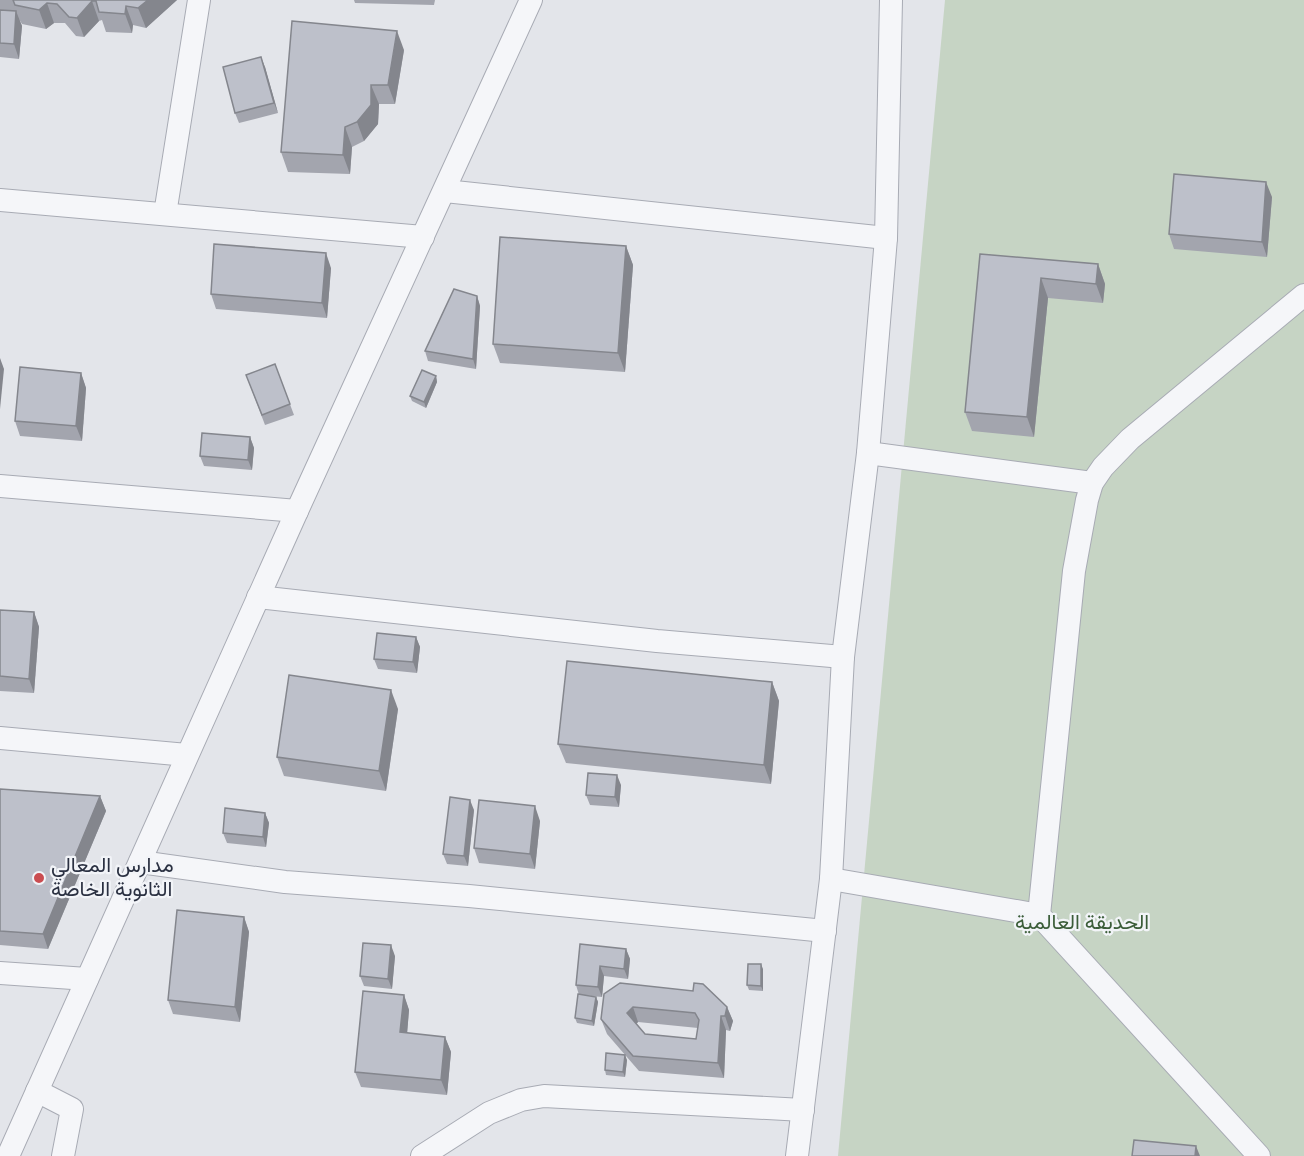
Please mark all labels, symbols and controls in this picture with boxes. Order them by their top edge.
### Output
place label: مدارس المعالي الثانوية الخاصة [51,853,174,904]
marker: مدارس المعالي الثانوية الخاصة [32,871,46,885]
park label: الحديقة العالمية [1015,910,1149,937]

